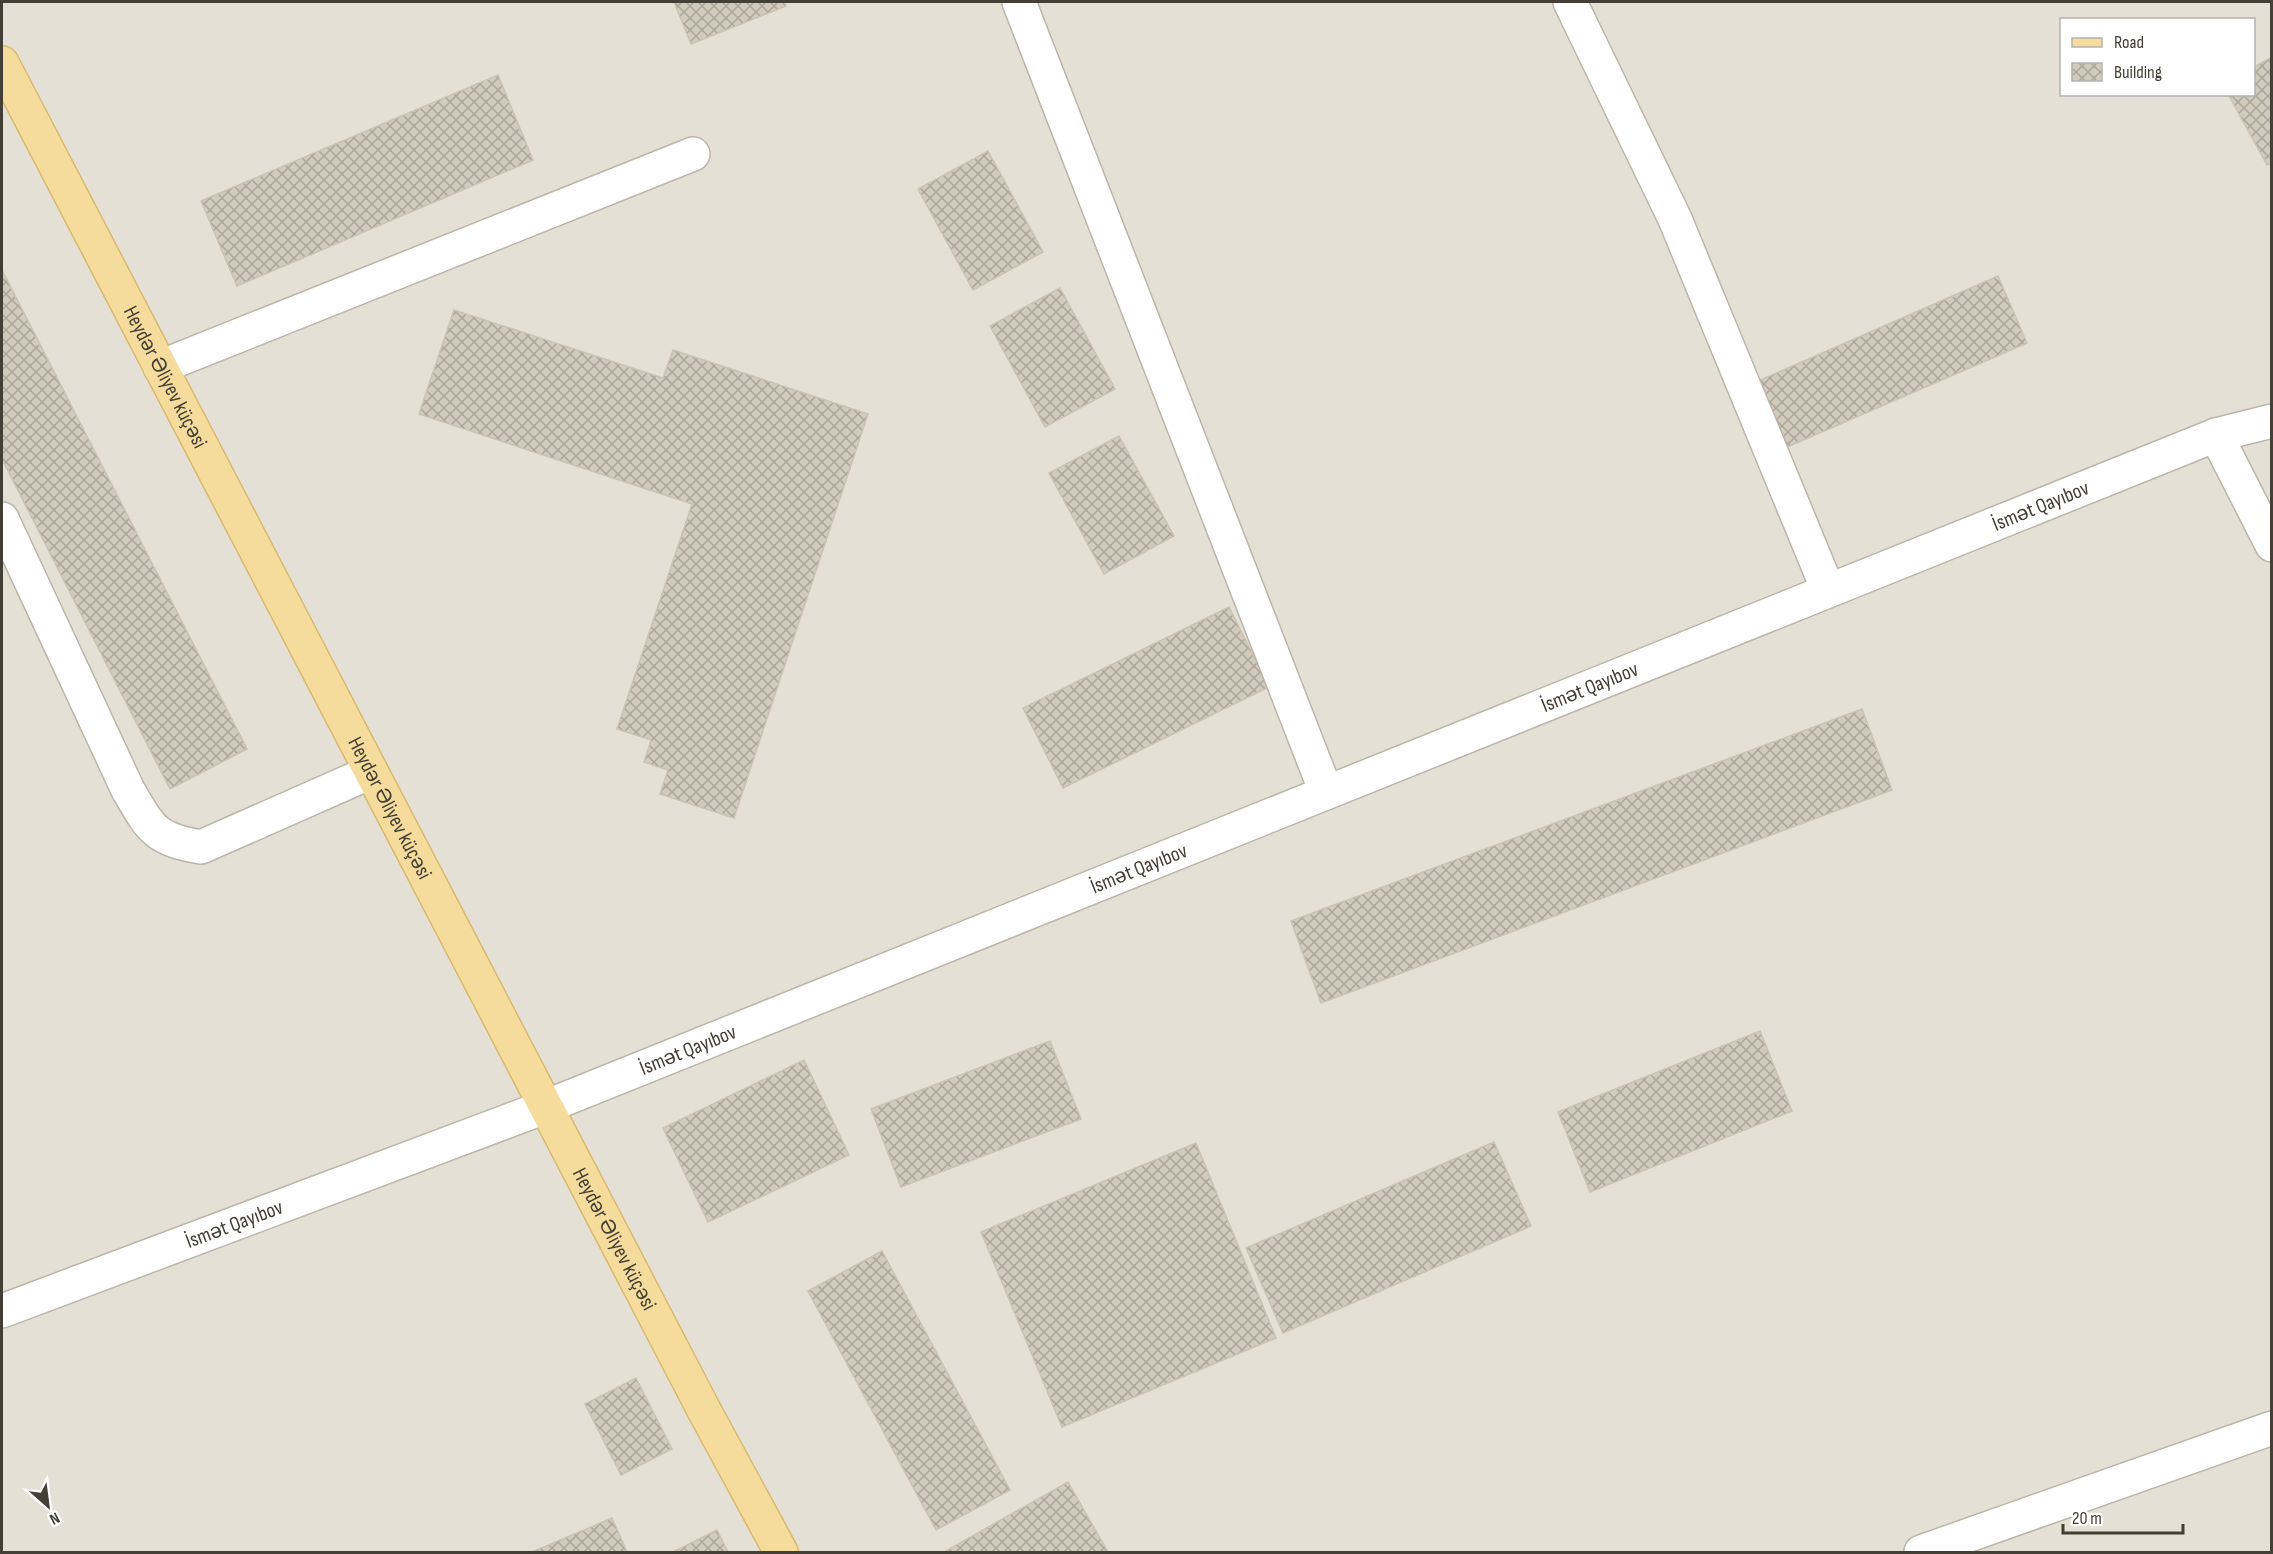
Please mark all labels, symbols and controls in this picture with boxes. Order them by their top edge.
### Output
legend [2060,18,2255,96]
text: Road [2114,32,2144,53]
text: Building [2114,62,2162,83]
street label: Heydər Əliyev küçəsi [118,302,213,452]
street label: İsmət Qayıbov [1988,475,2093,536]
street label: İsmət Qayıbov [1538,656,1642,718]
street label: Heydər Əliyev küçəsi [343,733,438,883]
street label: İsmət Qayıbov [1087,838,1191,899]
street label: İsmət Qayıbov [636,1019,740,1080]
street label: Heydər Əliyev küçəsi [567,1164,662,1314]
street label: İsmət Qayıbov [182,1194,286,1253]
north arrow [18,1476,78,1536]
scale bar [2063,1497,2183,1535]
text: N [46,1508,63,1528]
text: 20 m [2072,1508,2102,1529]

